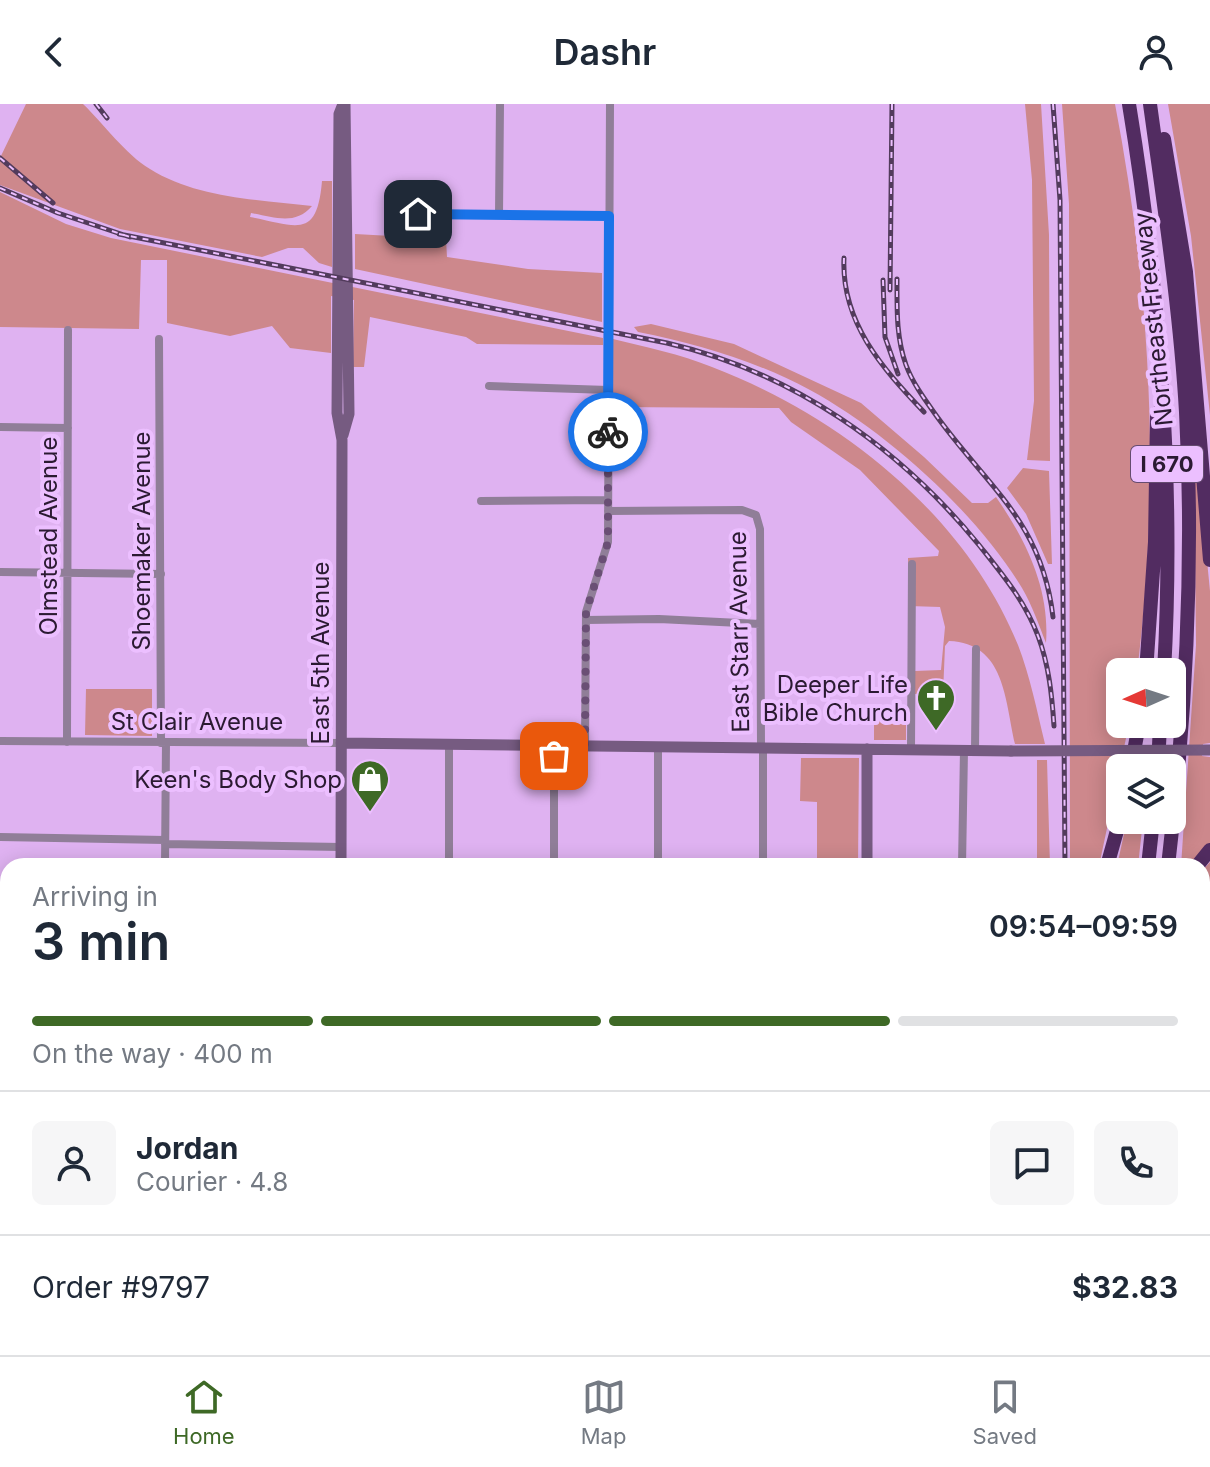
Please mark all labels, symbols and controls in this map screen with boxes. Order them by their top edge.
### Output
icon: back [32,30,76,74]
text: Dashr [554,30,656,74]
icon: person [1134,30,1178,74]
pin [384,180,452,248]
icon: home [396,192,440,236]
street label: Northeast Freeway [1127,211,1179,427]
courier [568,392,648,472]
icon: bike [586,410,630,454]
street label: Shoemaker Avenue [127,431,156,651]
street label: Olmstead Avenue [34,437,63,635]
road number: I 670 [1131,446,1203,482]
street label: East Starr Avenue [723,531,755,733]
street label: East 5th Avenue [306,562,335,744]
north arrow [1106,658,1186,738]
map controls [1106,658,1186,834]
place label: Deeper Life Bible Church [763,670,908,727]
church icon: Deeper Life Bible Church [915,677,957,732]
street label: St Clair Avenue [111,707,283,736]
pin [520,722,588,790]
icon: bag [532,734,576,778]
button: layers [1106,754,1186,834]
shop icon: Keen's Body Shop [349,758,391,813]
place label: Keen's Body Shop [134,765,342,794]
text: Arriving in [32,881,158,912]
text: 09:54–09:59 [989,908,1178,944]
text: 3 min [32,910,170,973]
text: On the way · 400 m [32,1038,273,1069]
button: person [32,1121,116,1205]
button: chat [990,1121,1074,1205]
button: phone [1094,1121,1178,1205]
text: Jordan [136,1130,238,1166]
text: Courier · 4.8 [136,1166,288,1197]
text: Order #9797 [32,1269,210,1305]
text: $32.83 [1072,1269,1178,1305]
tab: Home [173,1375,235,1449]
tab: Map [581,1375,626,1449]
tab: Saved [973,1375,1037,1449]

